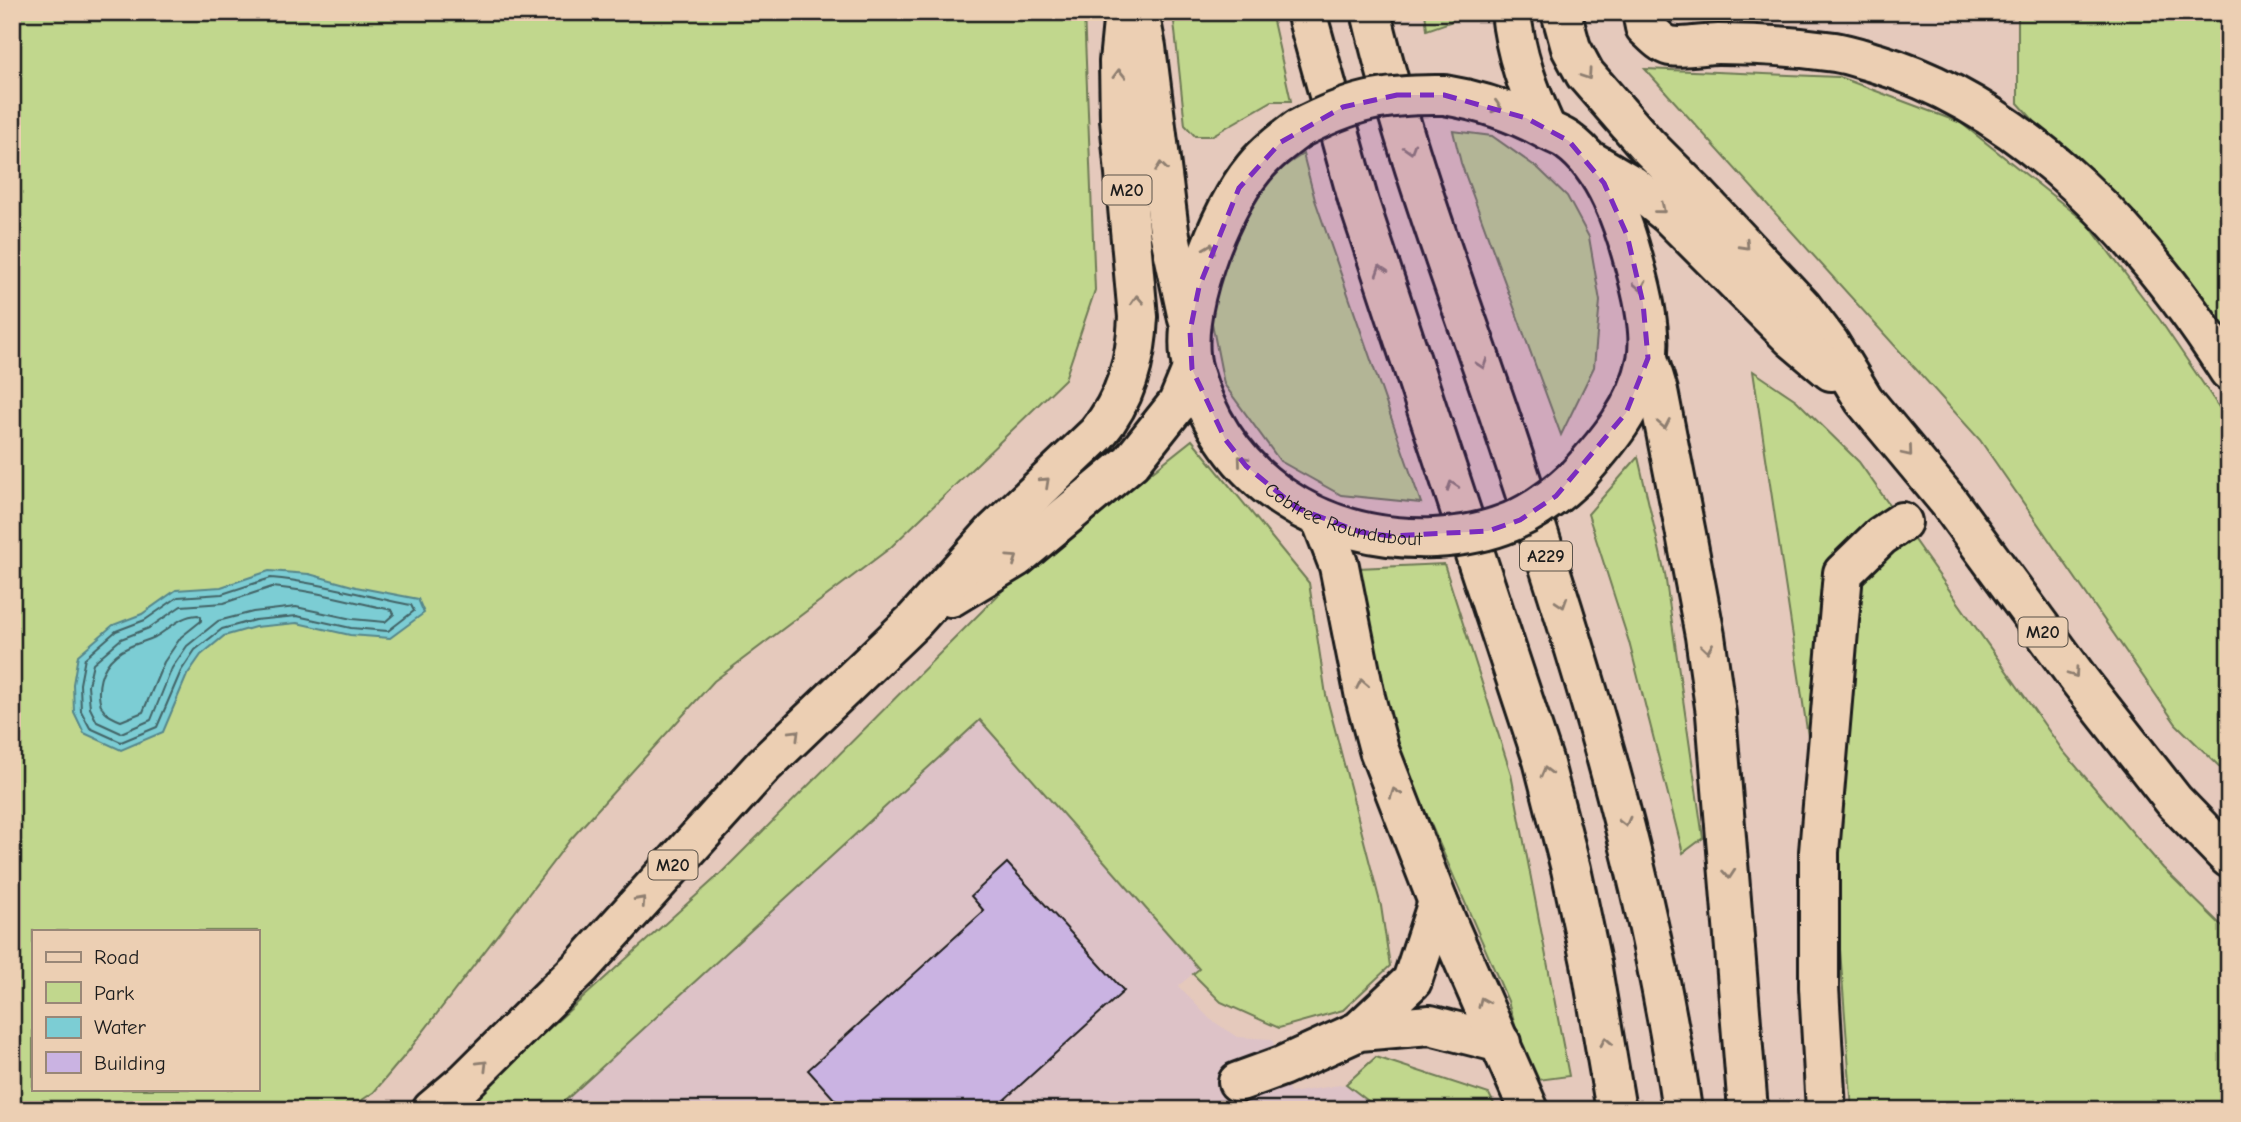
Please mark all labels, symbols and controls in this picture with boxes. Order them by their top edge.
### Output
one-way arrow [1578,67,1591,80]
one-way arrow [1111,68,1127,78]
one-way arrow [1490,99,1502,113]
one-way arrow [1401,142,1416,154]
one-way arrow [1153,162,1168,173]
road number: M20 [1102,176,1152,204]
one-way arrow [1653,201,1666,213]
one-way arrow [1737,237,1750,250]
one-way arrow [1202,243,1216,255]
one-way arrow [1375,265,1389,277]
one-way arrow [1631,280,1646,292]
one-way arrow [1130,295,1145,306]
one-way arrow [1474,358,1488,370]
one-way arrow [1656,418,1671,430]
one-way arrow [1900,444,1912,457]
one-way arrow [1238,455,1250,468]
one-way arrow [1037,478,1050,491]
street label: Cobtree Roundabout [1260,478,1423,550]
one-way arrow [1446,481,1461,493]
road number: A229 [1520,542,1572,570]
one-way arrow [1005,554,1018,567]
one-way arrow [1553,597,1568,609]
road number: M20 [2018,618,2068,646]
one-way arrow [1699,642,1714,654]
one-way arrow [2066,666,2078,678]
one-way arrow [1356,678,1371,690]
one-way arrow [787,730,799,742]
one-way arrow [1540,767,1554,779]
one-way arrow [1389,787,1403,799]
one-way arrow [1617,816,1631,828]
road number: M20 [648,850,698,880]
one-way arrow [1721,869,1736,880]
one-way arrow [632,896,645,909]
legend [32,930,259,1090]
text: Road [94,945,139,969]
text: Park [94,981,134,1005]
one-way arrow [1477,997,1491,1009]
text: Water [94,1015,147,1039]
one-way arrow [1599,1036,1614,1048]
text: Building [94,1051,166,1075]
one-way arrow [474,1060,487,1073]

